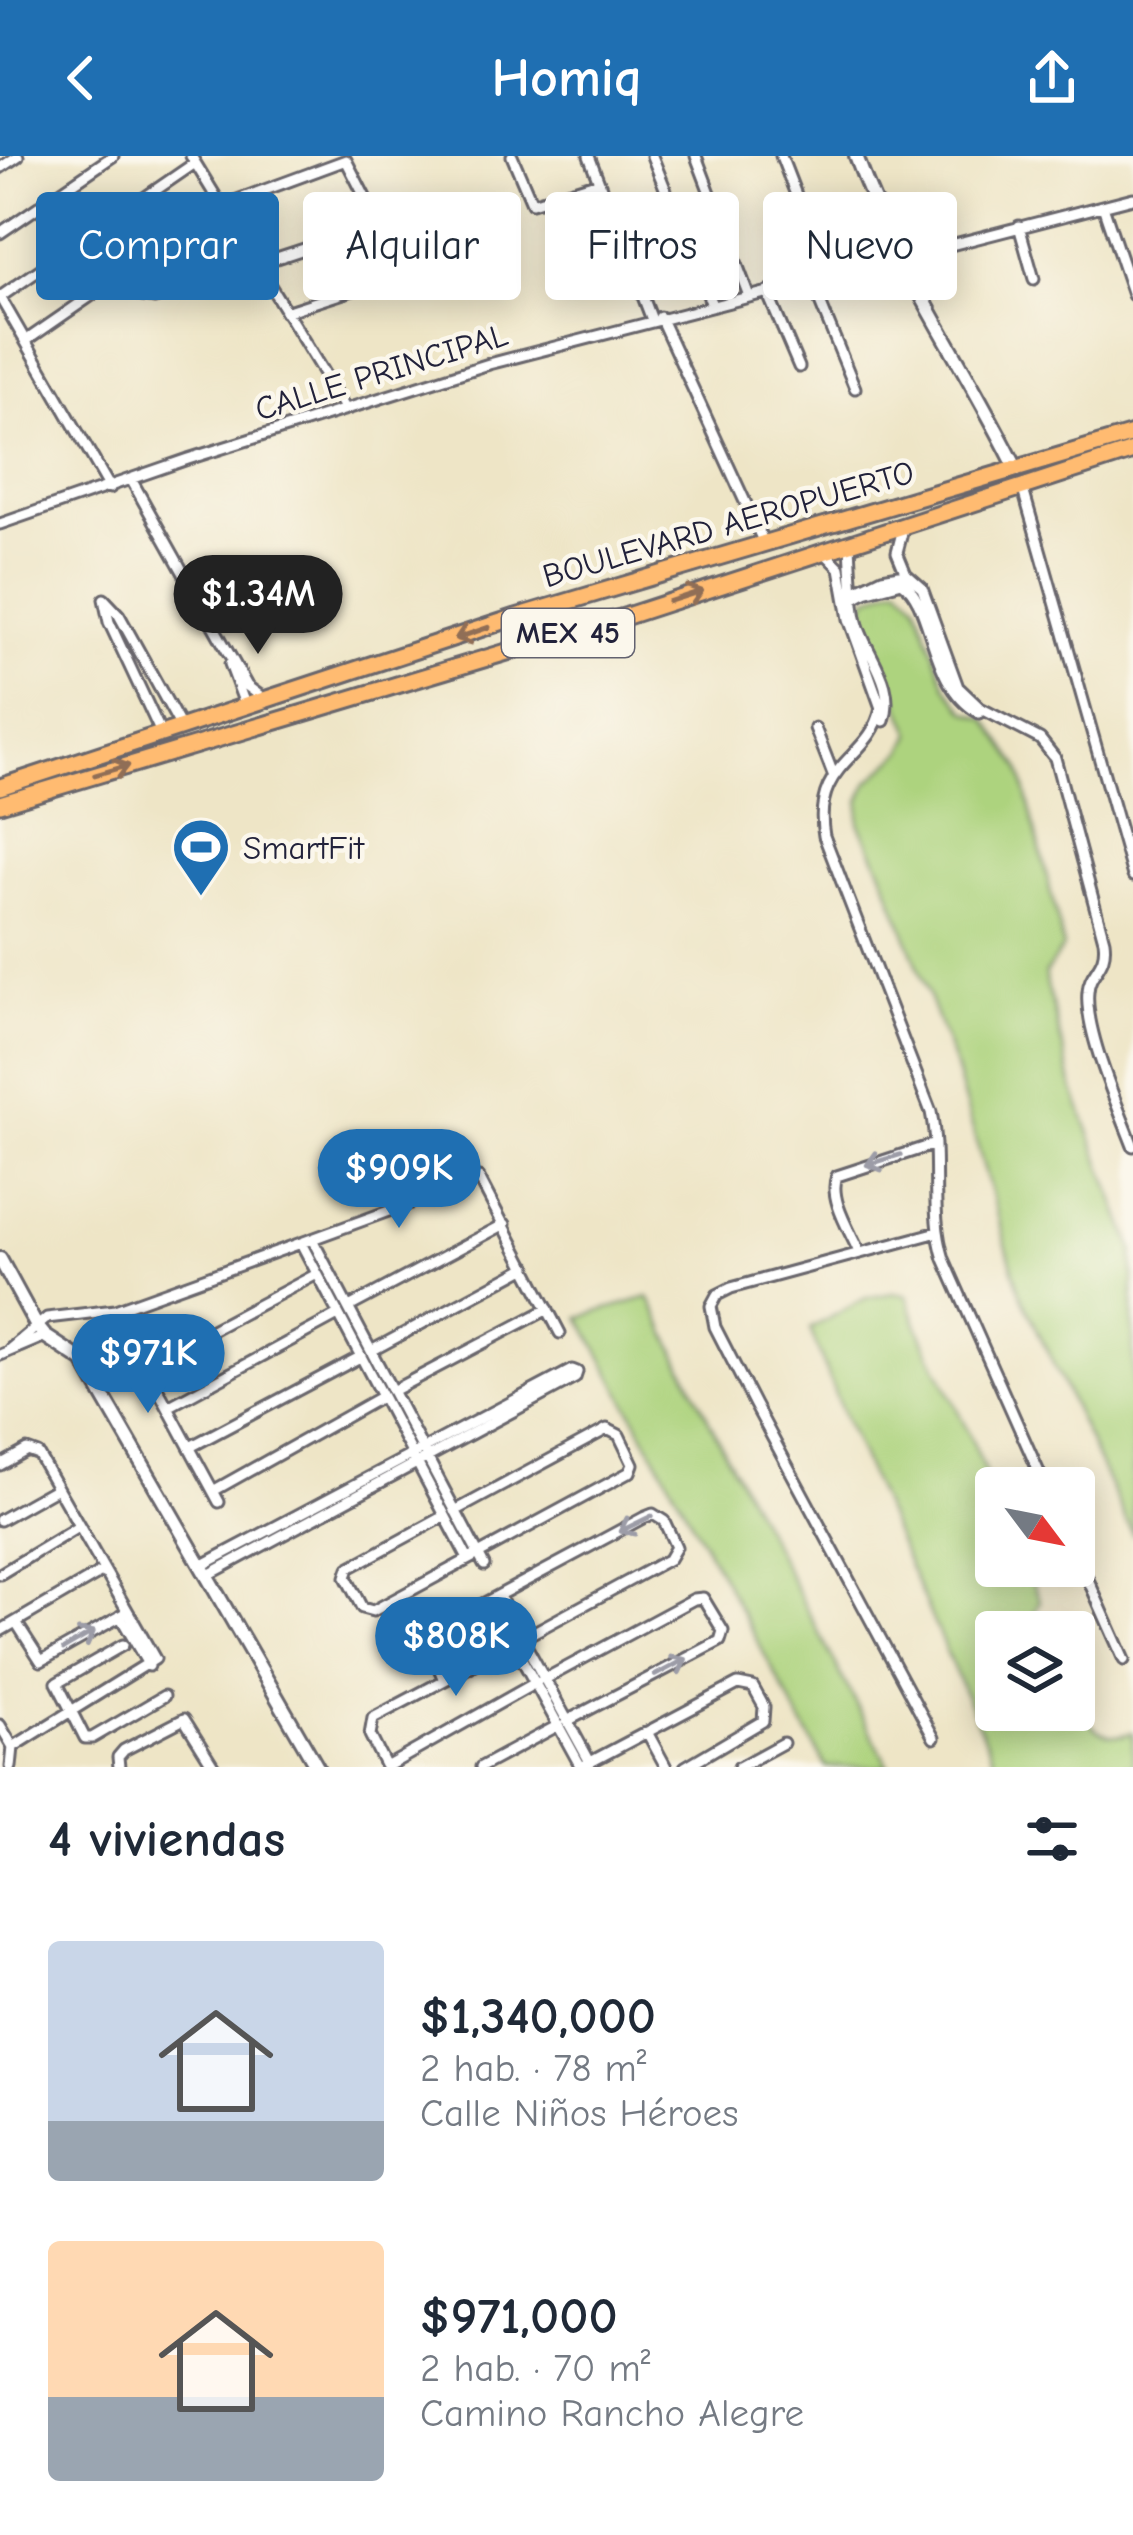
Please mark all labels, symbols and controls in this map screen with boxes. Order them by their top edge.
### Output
icon: back [48,45,114,111]
icon: share [1019,45,1085,111]
text: Homiq [491,47,642,110]
chip: Comprar [36,192,279,300]
chip: Alquilar [303,192,521,300]
chip: Filtros [545,192,739,300]
chip: Nuevo [763,192,957,300]
street label: CALLE PRINCIPAL [250,315,513,428]
street label: BOULEVARD AEROPUERTO [538,453,918,595]
pin: $1.34M [160,555,356,657]
text: $1.34M [201,571,315,616]
one-way arrow [666,584,704,606]
road number: MEX 45 [502,609,634,657]
one-way arrow [454,623,492,645]
one-way arrow [92,758,130,780]
sports icon: SmartFit [170,816,232,898]
place label: SmartFit [243,829,366,867]
pin: $909K [315,1129,483,1231]
text: $909K [345,1145,453,1190]
one-way arrow [865,1150,903,1172]
pin: $971K [64,1314,232,1416]
text: $971K [99,1330,197,1375]
north arrow [975,1467,1095,1587]
map controls [975,1467,1095,1731]
one-way arrow [617,1513,653,1536]
pin: $808K [372,1597,540,1699]
button: layers [975,1611,1095,1731]
text: $808K [402,1613,510,1658]
one-way arrow [61,1627,96,1651]
one-way arrow [653,1654,688,1677]
icon: filters [1019,1806,1085,1872]
text: 4 viviendas [48,1810,285,1869]
text: $1,340,000 [420,1987,656,2046]
icon: home [144,1989,288,2133]
text: 2 hab. · 78 m² [420,2046,647,2091]
text: Calle Niños Héroes [420,2091,738,2136]
text: $971,000 [420,2287,618,2346]
icon: home [144,2289,288,2433]
text: 2 hab. · 70 m² [420,2346,650,2391]
text: Camino Rancho Alegre [420,2391,804,2436]

